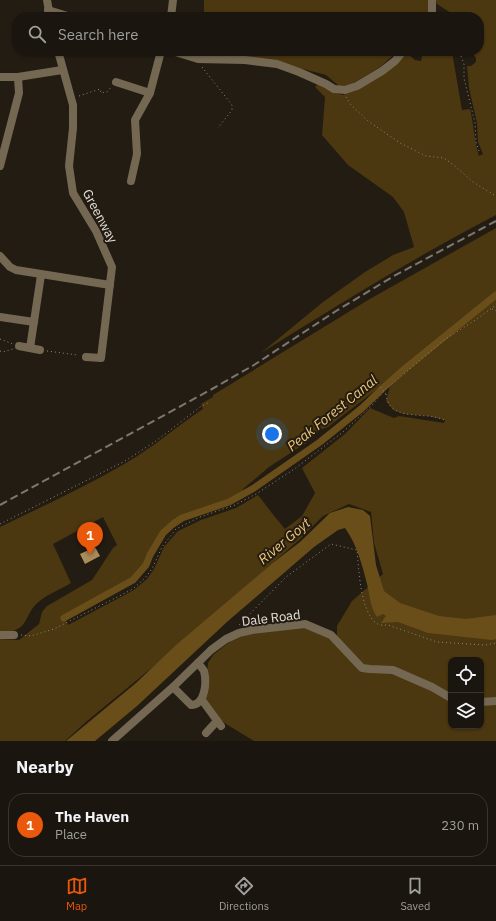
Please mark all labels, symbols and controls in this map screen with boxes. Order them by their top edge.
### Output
search box [12,12,484,56]
icon: search [26,23,48,45]
text: Search here [58,25,138,44]
street label: Greenway [79,186,121,246]
water label: Peak Forest Canal [283,371,381,455]
your location [262,424,282,444]
water label: River Goyt [254,514,314,568]
pin: 1 [77,522,103,555]
street label: Dale Road [241,606,301,630]
map controls [448,657,484,729]
button: locate [448,657,484,693]
button: layers [448,693,484,729]
text: Nearby [16,756,74,778]
text: The Haven [55,807,129,826]
text: 1 [26,817,34,834]
text: 230 m [441,817,479,834]
text: Place [55,826,87,843]
tab: Map [66,875,88,913]
tab: Directions [219,875,269,913]
tab: Saved [400,875,430,913]

